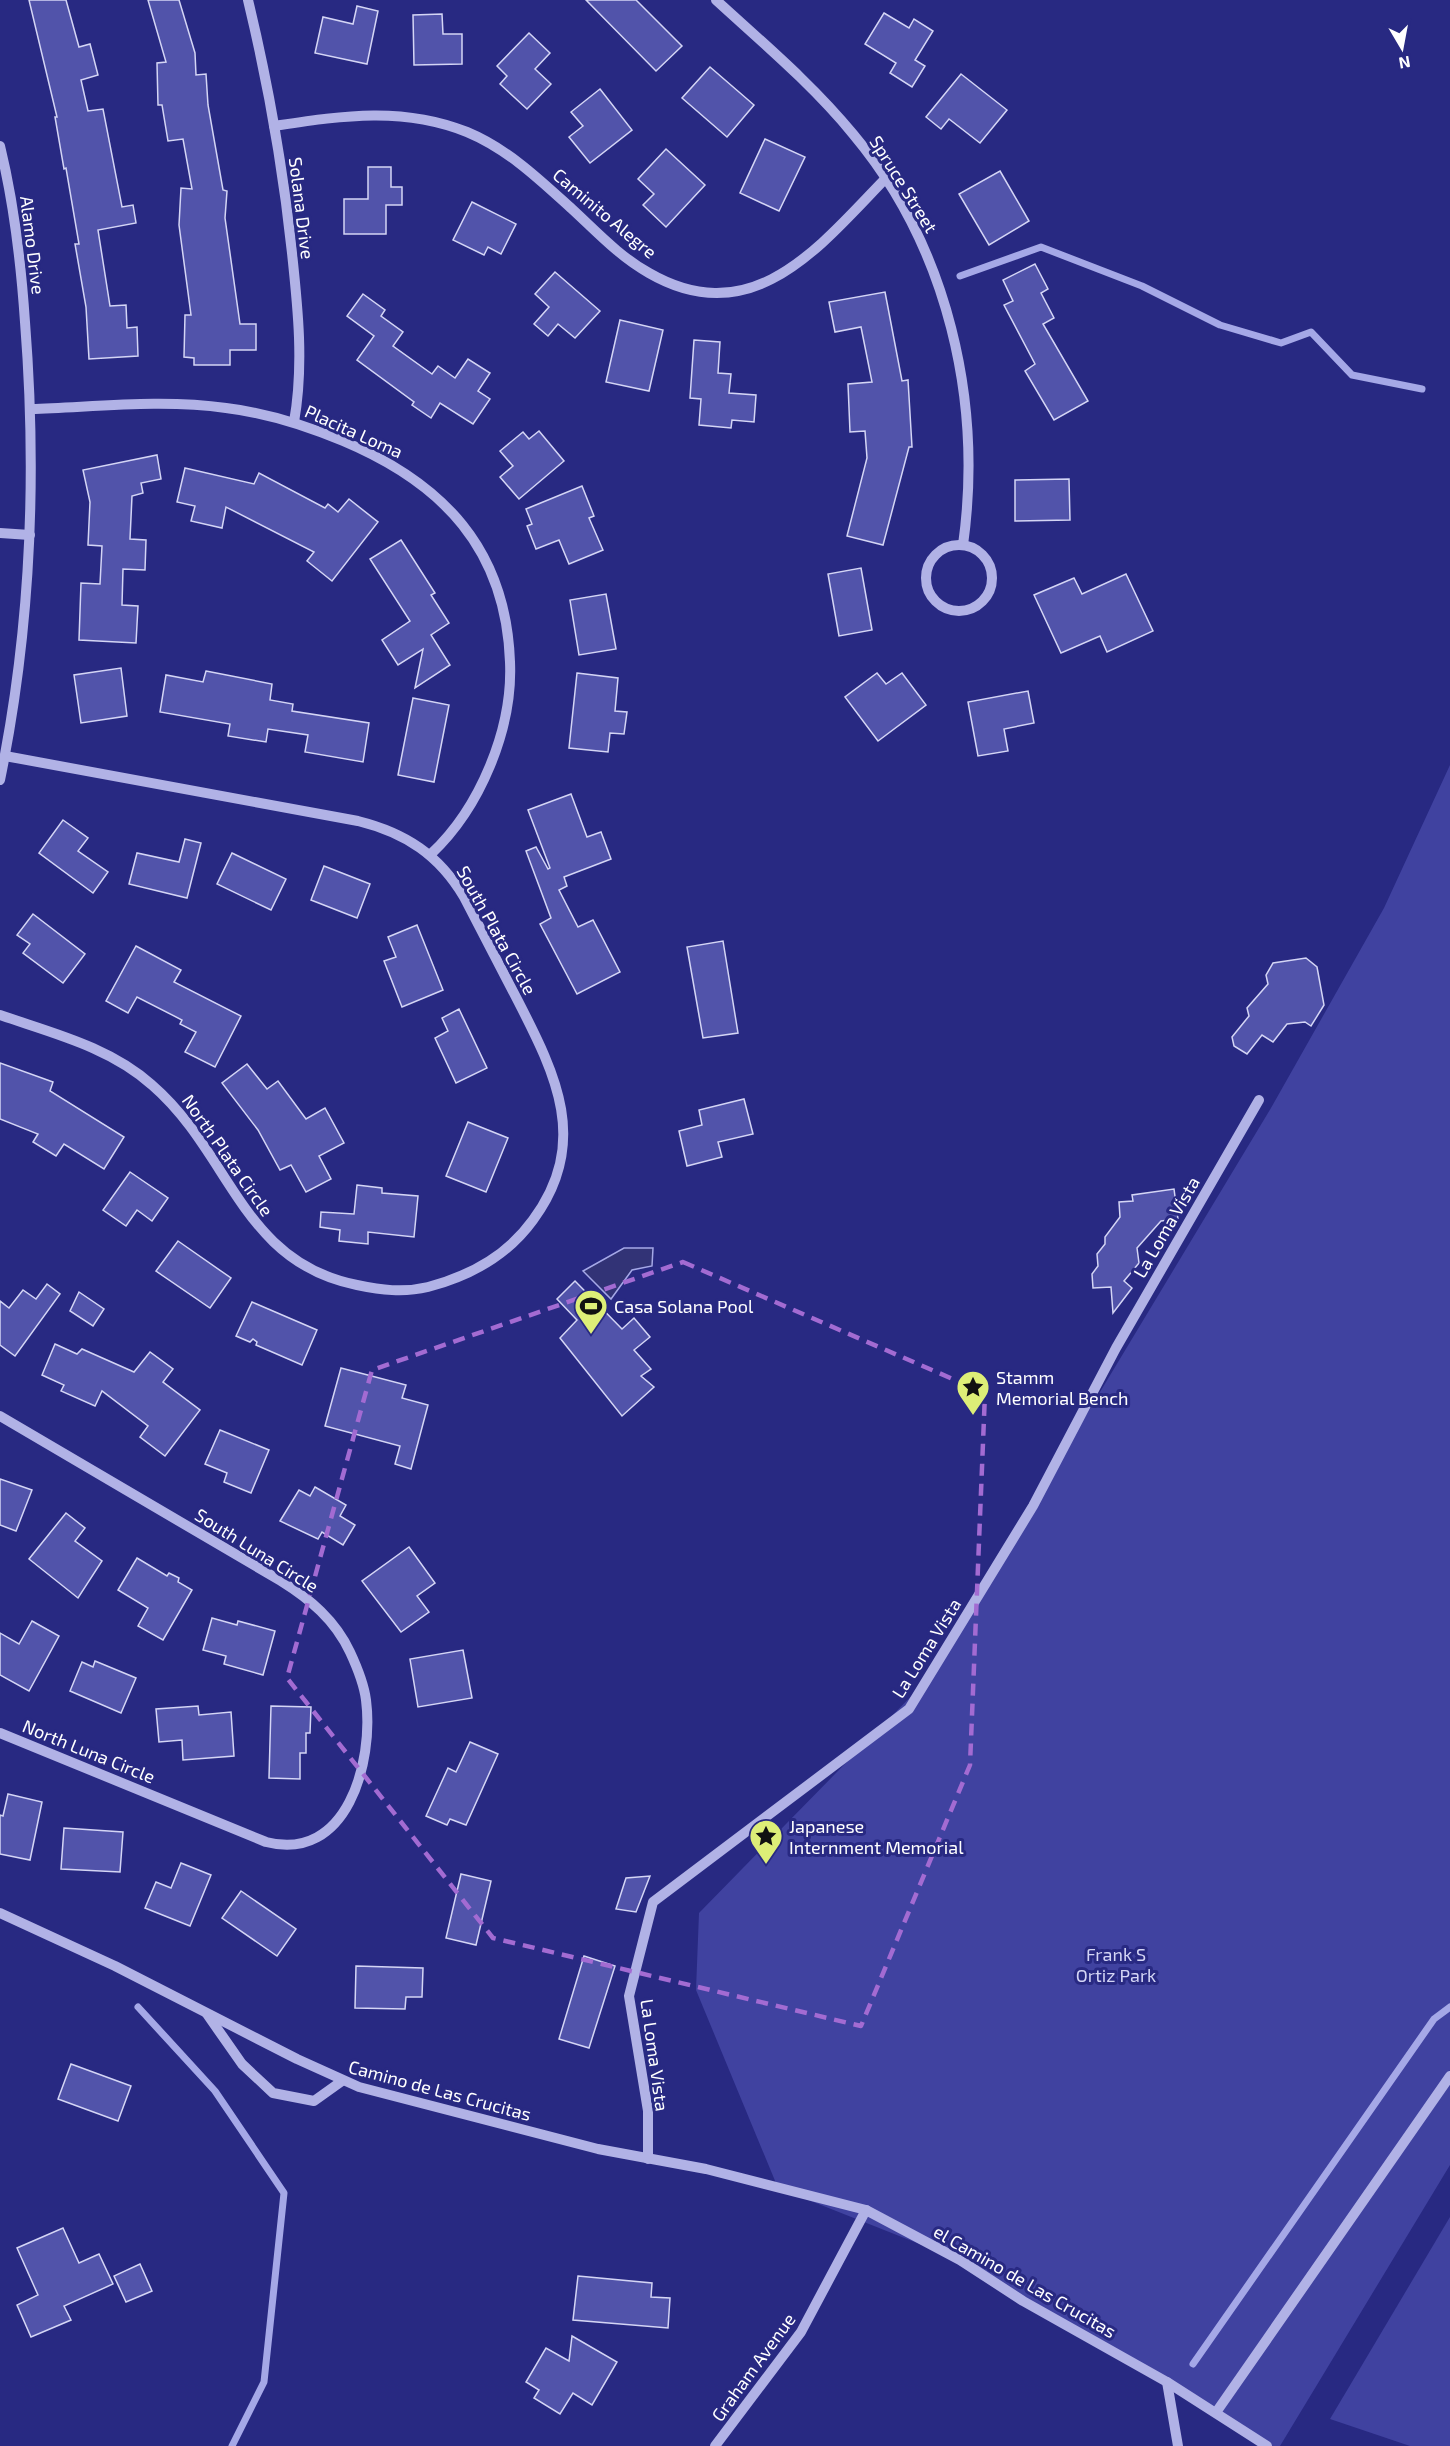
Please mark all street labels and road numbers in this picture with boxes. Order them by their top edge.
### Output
street label: Spruce Street [865,131,943,237]
street label: Solana Drive [285,156,319,260]
street label: Caminito Alegre [549,163,661,263]
street label: Alamo Drive [16,194,50,296]
street label: Placita Loma [302,400,406,462]
street label: South Plata Circle [452,862,542,998]
street label: North Plata Circle [178,1090,278,1220]
street label: La Loma Vista [1128,1173,1204,1281]
street label: South Luna Circle [191,1503,323,1597]
street label: La Loma Vista [887,1594,965,1702]
street label: North Luna Circle [20,1714,158,1788]
street label: La Loma Vista [636,1997,674,2113]
street label: Camino de Las Crucitas [346,2055,534,2125]
street label: el Camino de Las Crucitas [930,2220,1120,2342]
street label: Graham Avenue [706,2309,800,2425]

